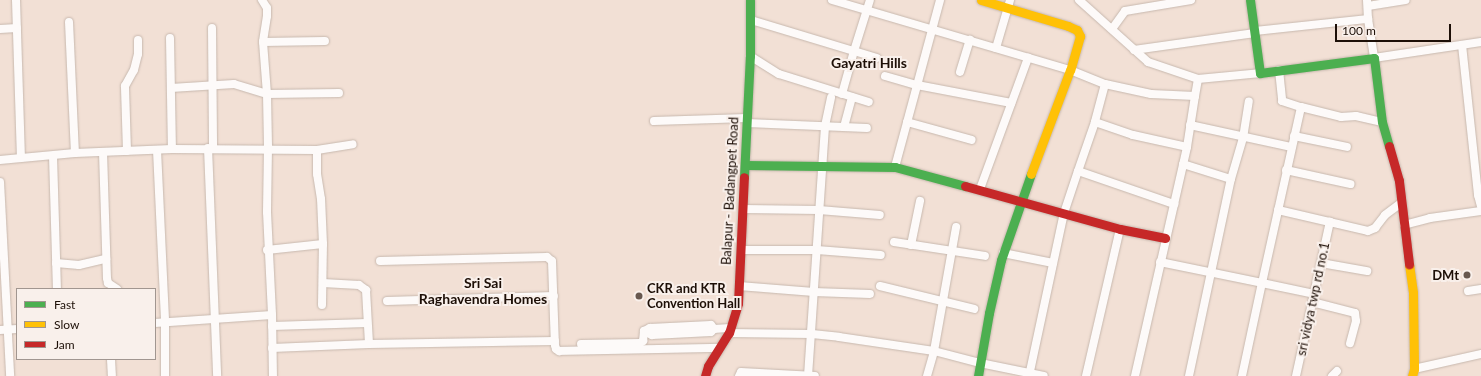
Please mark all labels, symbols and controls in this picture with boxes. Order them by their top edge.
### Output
scale bar [1337,16,1453,42]
text: 100 m [1342,23,1376,38]
district label: Gayatri Hills [831,55,907,71]
street label: Balapur - Badangpet Road [718,116,742,266]
street label: sri vidya twp rd no.1 [1293,241,1333,357]
place label: DMt [1432,267,1459,283]
marker: DMt [1462,270,1472,280]
district label: Sri Sai Raghavendra Homes [419,275,547,308]
place label: CKR and KTR Convention Hall [647,281,740,312]
legend [16,288,156,360]
marker: CKR and KTR Convention Hall [634,291,644,301]
text: Fast [54,297,75,312]
text: Slow [54,317,79,332]
text: Jam [54,337,75,352]

